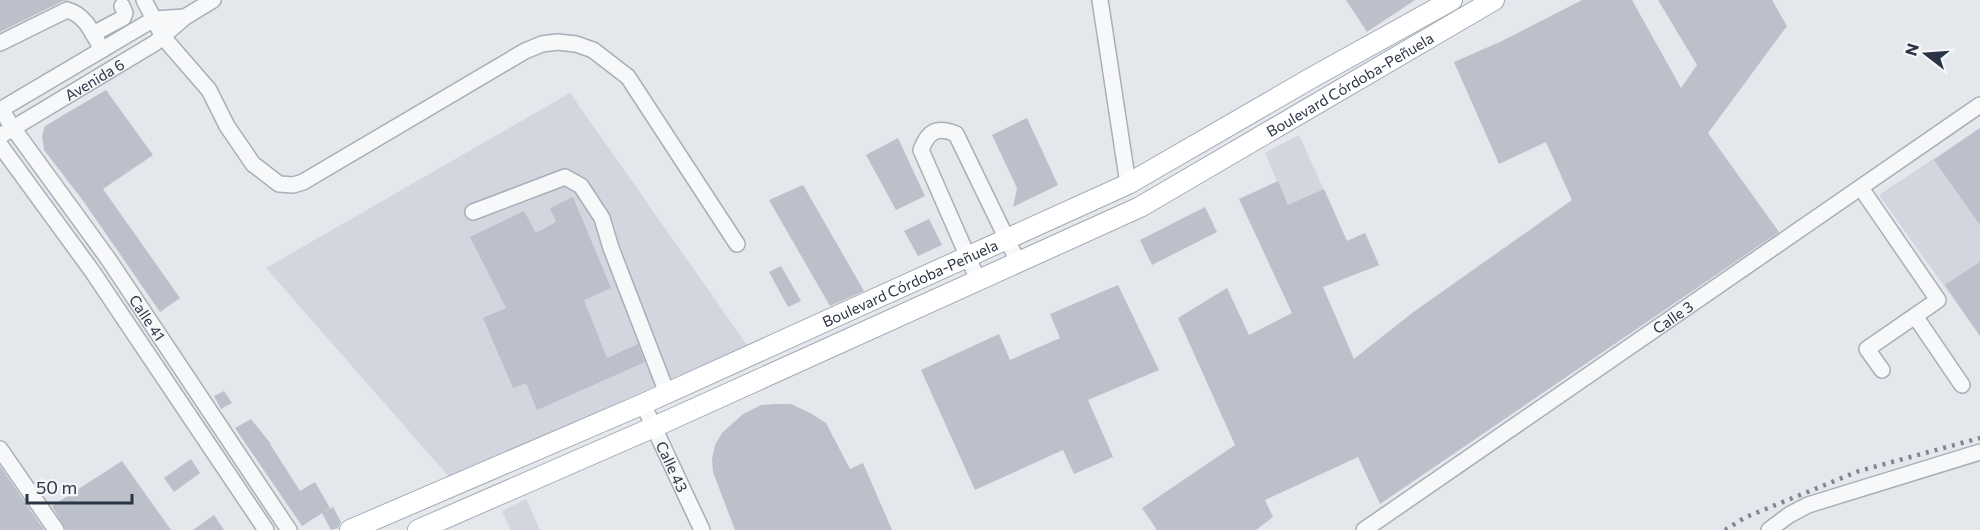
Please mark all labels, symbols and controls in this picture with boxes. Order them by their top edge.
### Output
north arrow [1896,24,1956,84]
street label: Boulevard Córdoba-Peñuela [1263,28,1437,140]
text: N [1900,41,1922,58]
street label: Avenida 6 [61,55,127,104]
street label: Boulevard Córdoba-Peñuela [819,235,1000,331]
street label: Calle 41 [126,291,169,344]
street label: Calle 3 [1649,297,1696,337]
street label: Calle 43 [653,438,692,495]
scale bar [27,467,132,505]
text: 50 m [36,476,77,498]

